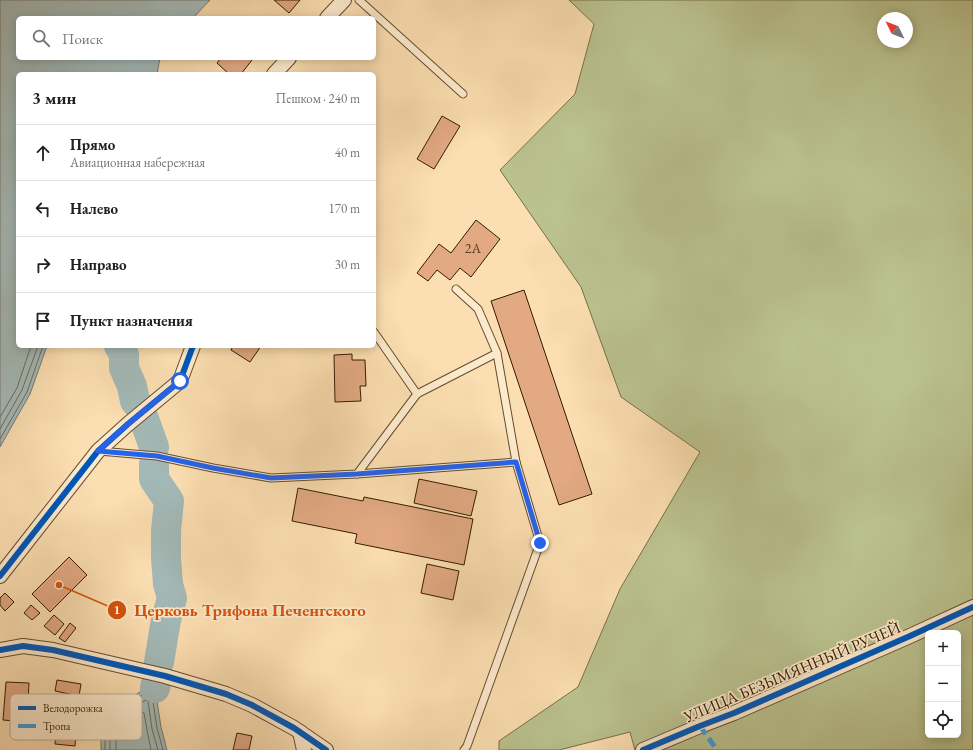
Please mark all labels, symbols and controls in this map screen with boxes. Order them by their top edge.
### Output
north arrow [877,12,913,48]
search box [16,16,376,60]
icon: search [30,27,52,49]
text: Поиск [62,29,103,48]
text: 3 мин [32,87,76,109]
text: Пешком · 240 m [276,90,360,107]
text: Прямо [70,135,115,154]
icon: ahead [32,142,54,164]
text: 40 m [335,144,360,161]
text: Авиационная набережная [70,154,205,171]
icon: left [32,198,54,220]
text: Налево [70,199,118,218]
text: 170 m [329,200,360,217]
house number: 2А [465,239,482,257]
icon: right [32,254,54,276]
text: Направо [70,255,127,274]
text: 30 m [335,256,360,273]
icon: arrive [32,310,54,332]
text: Пункт назначения [70,311,193,330]
route start [171,372,189,390]
route end [531,534,549,552]
callout: Церковь Трифона Печенгского [107,596,374,625]
text: Церковь Трифона Печенгского [134,599,366,621]
text: 1 [114,602,120,618]
street label: УЛИЦА БЕЗЫМЯННЫЙ РУЧЕЙ [680,617,904,728]
map controls [925,630,961,738]
button: + [925,630,961,666]
button: − [925,666,961,702]
legend [10,694,142,740]
text: Велодорожка [43,701,103,715]
button: locate [925,702,961,738]
text: Тропа [43,719,71,733]

